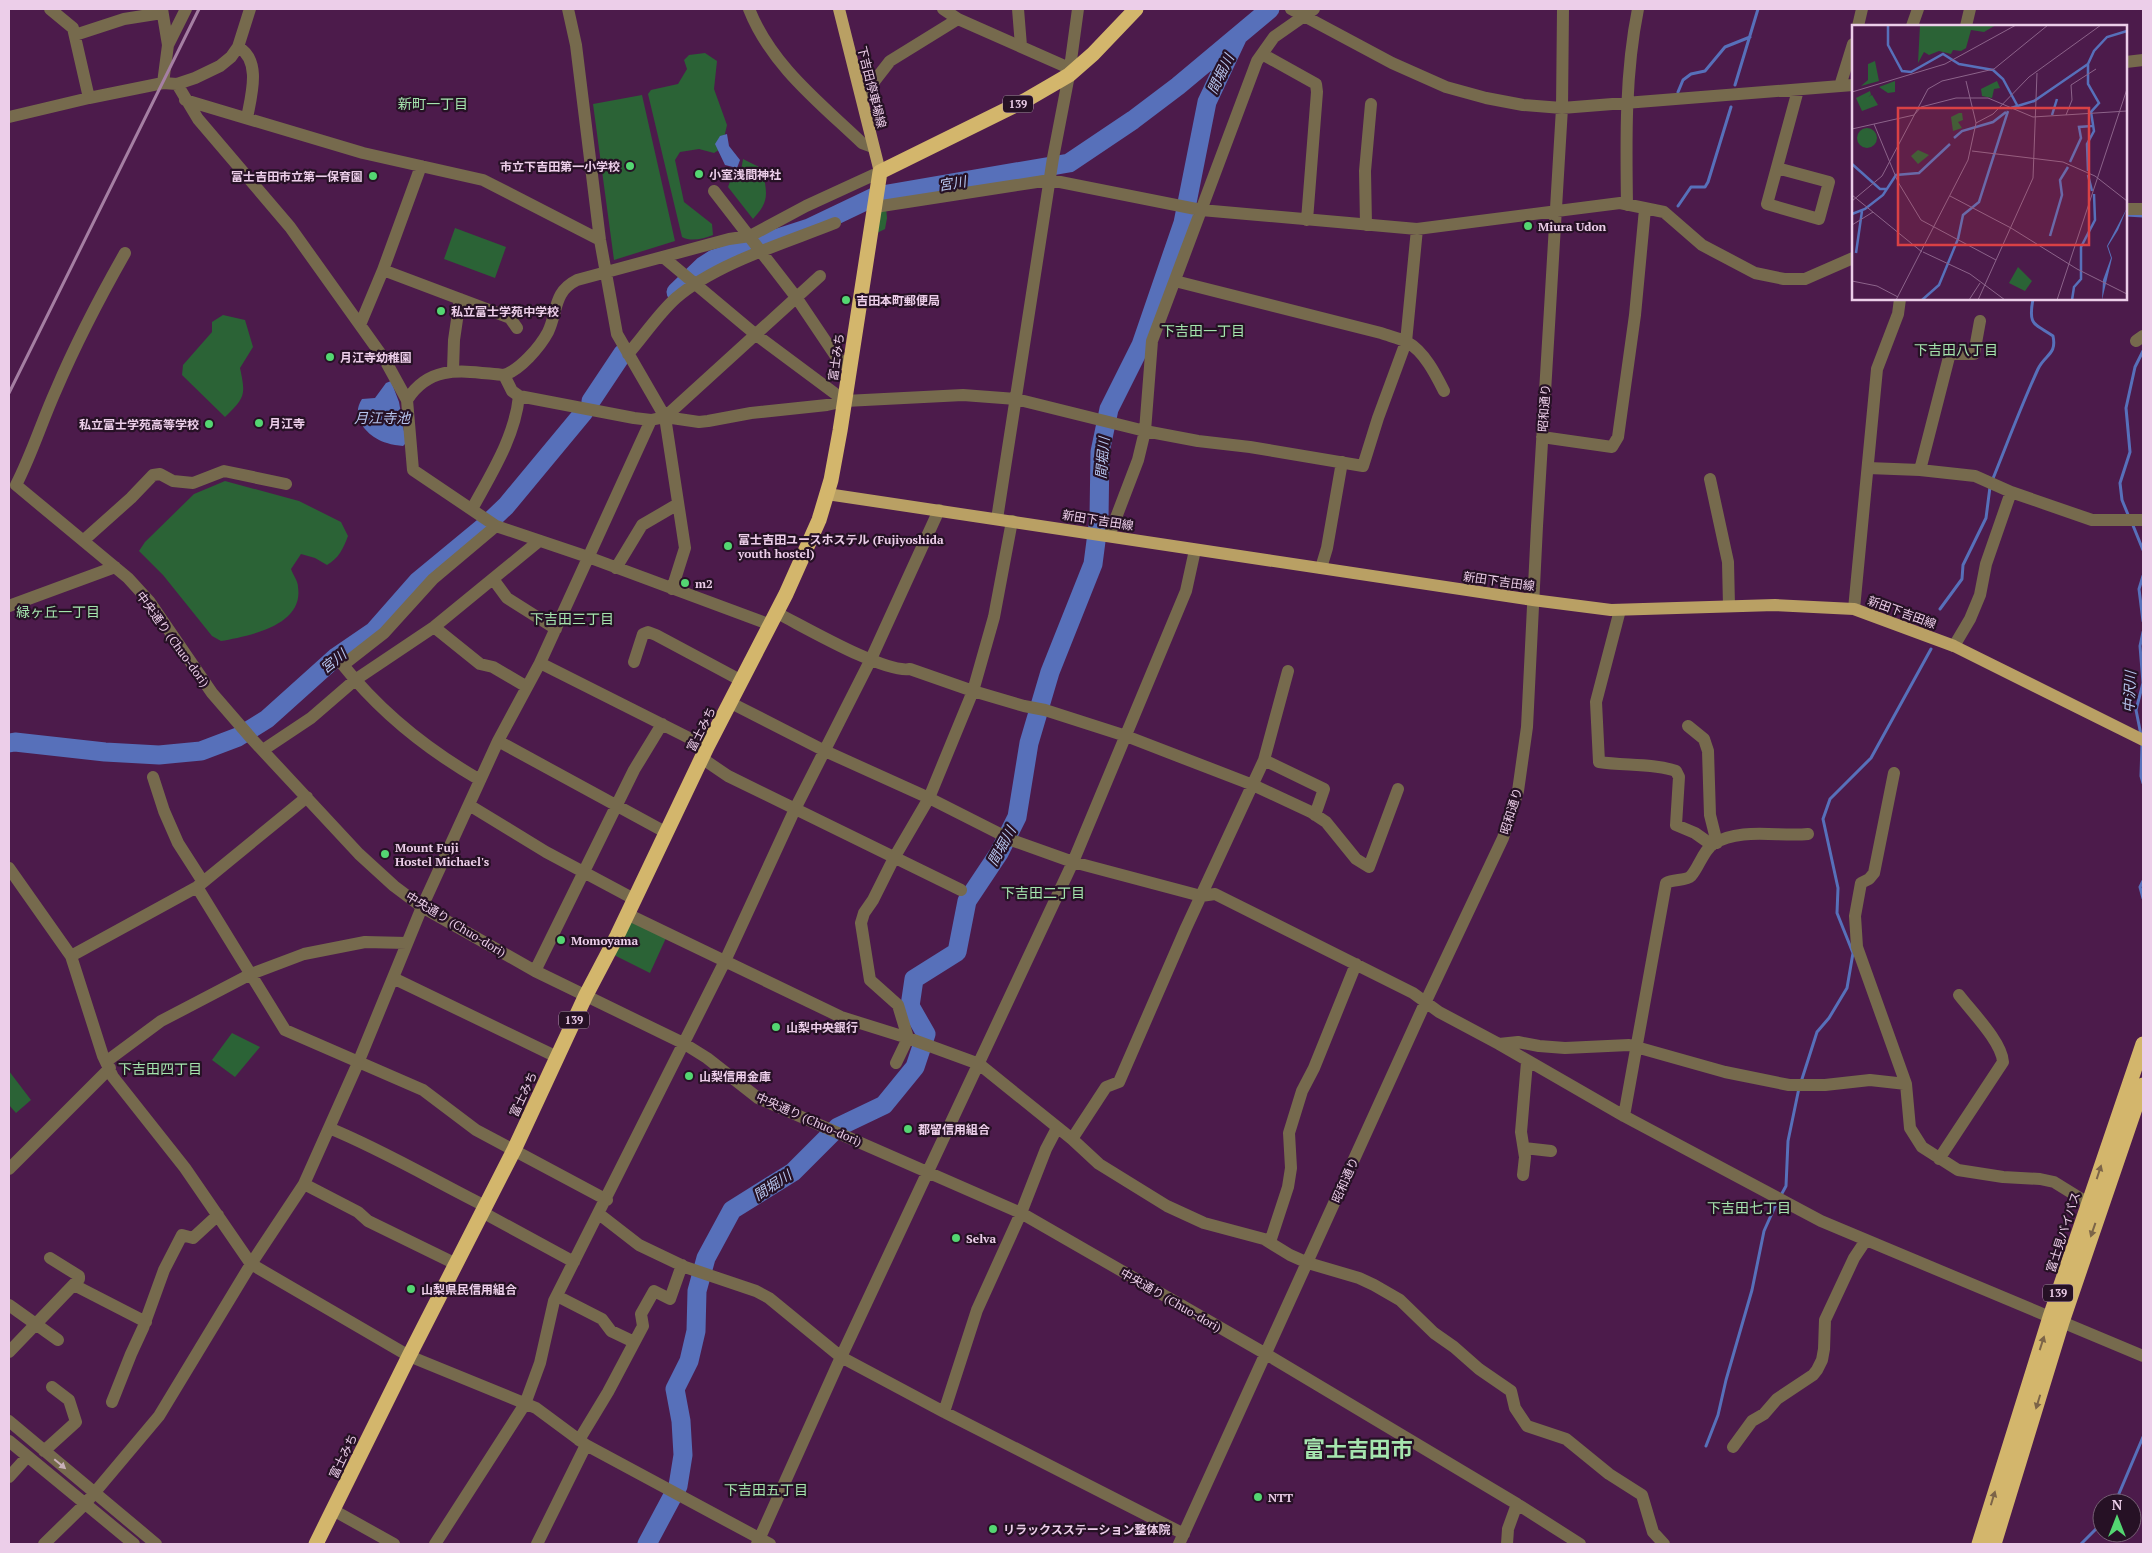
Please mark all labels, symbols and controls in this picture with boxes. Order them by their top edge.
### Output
inset map [1852,25,2127,300]
street label: 下吉田停車場線 [855,44,889,130]
water label: 間堀川 [1202,49,1239,97]
district label: 新町一丁目 [398,94,468,113]
road number: 139 [1003,96,1033,112]
place label: 市立下吉田第一小学校 [500,159,620,174]
marker: 市立下吉田第一小学校 [624,160,636,172]
place label: 小室浅間神社 [709,167,781,182]
marker: 小室浅間神社 [693,168,705,180]
place label: 富士吉田市立第一保育園 [231,169,363,184]
marker: 富士吉田市立第一保育園 [367,170,379,182]
water label: 宮川 [937,171,969,195]
place label: Miura Udon [1538,219,1607,234]
marker: Miura Udon [1522,220,1534,232]
place label: 吉田本町郵便局 [856,293,940,308]
marker: 吉田本町郵便局 [840,294,852,306]
place label: 私立富士学苑中学校 [451,304,559,319]
marker: 私立富士学苑中学校 [435,305,447,317]
district label: 下吉田一丁目 [1161,321,1245,340]
street label: 富士みち [825,332,847,382]
district label: 下吉田八丁目 [1914,340,1998,359]
place label: 月江寺幼稚園 [340,350,412,365]
marker: 月江寺幼稚園 [324,351,336,363]
street label: 昭和通り [1535,384,1553,432]
water label: 月江寺池 [354,408,412,427]
place label: 月江寺 [269,416,305,431]
place label: 私立富士学苑高等学校 [79,417,199,432]
marker: 月江寺 [253,417,265,429]
marker: 私立富士学苑高等学校 [203,418,215,430]
water label: 間堀川 [1091,434,1113,480]
street label: 新田下吉田線 [1061,507,1135,533]
place label: 富士吉田ユースホステル (Fujiyoshida youth hostel) [737,532,944,561]
marker: 富士吉田ユースホステル (Fujiyoshida youth hostel) [722,540,734,552]
street label: 新田下吉田線 [1462,569,1536,593]
place label: m2 [695,576,713,591]
marker: m2 [679,577,691,589]
street label: 中央通り (Chuo-dori) [133,588,213,690]
street label: 新田下吉田線 [1866,593,1938,631]
district label: 緑ヶ丘一丁目 [16,602,100,621]
district label: 下吉田三丁目 [530,609,614,628]
water label: 宮川 [316,644,351,677]
water label: 中沢川 [2118,669,2140,713]
street label: 富士みち [683,704,719,754]
street label: 昭和通り [1497,786,1525,836]
water label: 間堀川 [983,821,1020,869]
place label: Mount Fuji Hostel Michael's [395,840,490,869]
marker: Mount Fuji Hostel Michael's [379,848,391,860]
district label: 下吉田二丁目 [1001,883,1085,902]
street label: 中央通り (Chuo-dori) [403,888,509,960]
place label: Momoyama [571,933,638,948]
marker: Momoyama [555,934,567,946]
road number: 139 [559,1012,589,1028]
place label: 山梨中央銀行 [786,1020,858,1035]
marker: 山梨中央銀行 [770,1021,782,1033]
district label: 下吉田四丁目 [118,1059,202,1078]
street label: 富士みち [506,1069,540,1119]
place label: 山梨信用金庫 [699,1069,771,1084]
marker: 山梨信用金庫 [683,1070,695,1082]
street label: 中央通り (Chuo-dori) [754,1089,864,1149]
place label: 都留信用組合 [918,1122,990,1137]
marker: 都留信用組合 [902,1123,914,1135]
street label: 昭和通り [1328,1155,1362,1205]
one-way arrow [2095,1164,2103,1179]
water label: 間堀川 [749,1165,796,1204]
street label: 富士見バイパス [2043,1190,2083,1274]
district label: 下吉田七丁目 [1707,1198,1791,1217]
one-way arrow [2089,1223,2097,1238]
place label: Selva [966,1231,997,1246]
marker: Selva [950,1232,962,1244]
street label: 中央通り (Chuo-dori) [1118,1265,1224,1335]
place label: 山梨県民信用組合 [421,1282,517,1297]
marker: 山梨県民信用組合 [405,1283,417,1295]
road number: 139 [2043,1285,2073,1302]
one-way arrow [2039,1335,2046,1350]
one-way arrow [2033,1394,2041,1409]
street label: 富士みち [326,1431,360,1481]
district label: 富士吉田市 [1303,1434,1413,1463]
one-way arrow [53,1458,66,1469]
district label: 下吉田五丁目 [724,1480,808,1499]
place label: NTT [1268,1490,1293,1505]
one-way arrow [1989,1490,1997,1505]
marker: NTT [1252,1491,1264,1503]
north arrow [2092,1493,2142,1543]
text: N [2112,1495,2123,1514]
place label: リラックスステーション整体院 [1003,1522,1170,1537]
marker: リラックスステーション整体院 [987,1523,999,1535]

